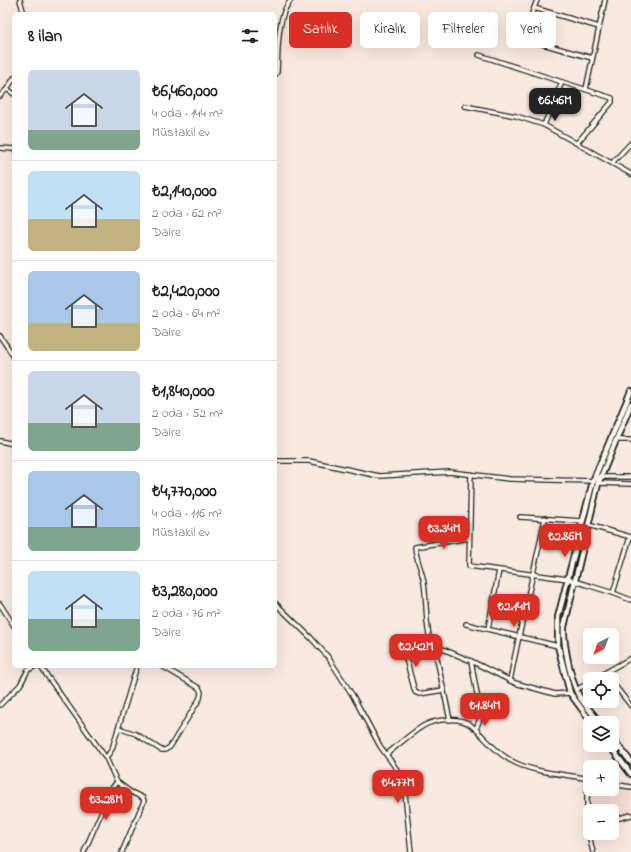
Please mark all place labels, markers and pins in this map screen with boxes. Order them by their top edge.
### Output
pin: ₺6.46M [522,88,588,122]
pin: ₺3.34M [411,516,477,550]
pin: ₺2.86M [532,524,598,558]
pin: ₺2.14M [481,594,547,628]
pin: ₺2.42M [383,634,449,668]
pin: ₺1.84M [452,693,518,727]
pin: ₺4.77M [365,770,431,804]
pin: ₺3.28M [73,787,139,821]

